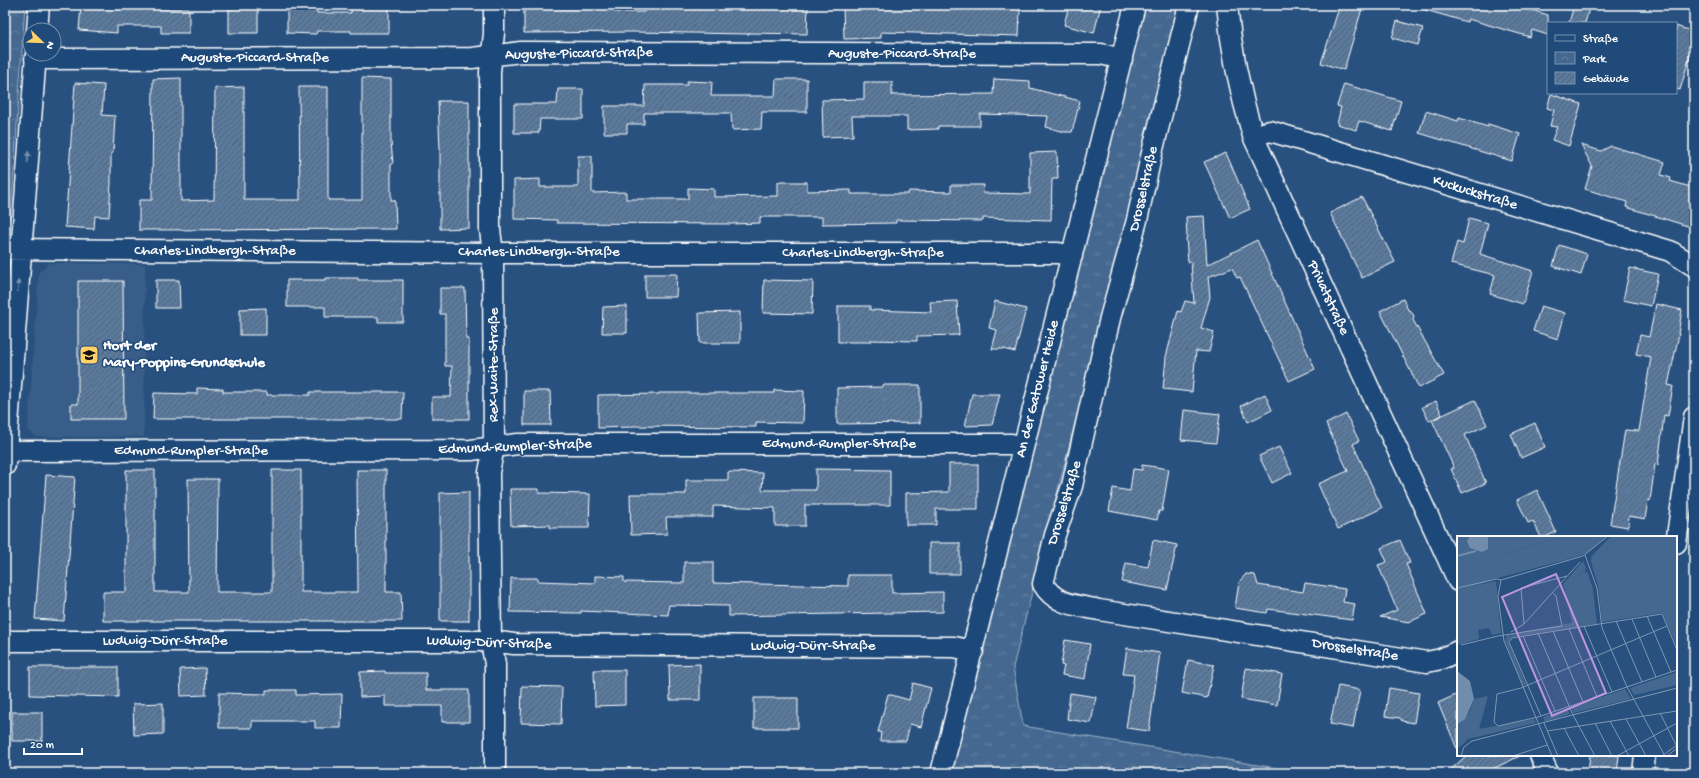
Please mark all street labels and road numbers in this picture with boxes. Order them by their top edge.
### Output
street label: Auguste-Piccard-Straße [505,44,653,64]
street label: Auguste-Piccard-Straße [828,45,976,63]
street label: Auguste-Piccard-Straße [181,49,329,67]
street label: Drosselstraße [1125,144,1163,234]
street label: Kuckuckstraße [1430,172,1520,215]
street label: Charles-Lindbergh-Straße [134,242,296,260]
street label: Charles-Lindbergh-Straße [458,243,620,261]
street label: Charles-Lindbergh-Straße [782,244,944,262]
street label: Privatstraße [1303,257,1353,338]
street label: Rex-Waite-Straße [485,307,503,422]
street label: An der Gatower Heide [1012,318,1064,460]
street label: Edmund-Rumpler-Straße [438,435,593,459]
street label: Edmund-Rumpler-Straße [762,435,916,453]
street label: Edmund-Rumpler-Straße [114,442,268,460]
street label: Drosselstraße [1043,458,1086,548]
street label: Ludwig-Dürr-Straße [102,632,228,650]
street label: Ludwig-Dürr-Straße [426,632,552,654]
street label: Drosselstraße [1310,634,1400,666]
street label: Ludwig-Dürr-Straße [750,637,876,655]

